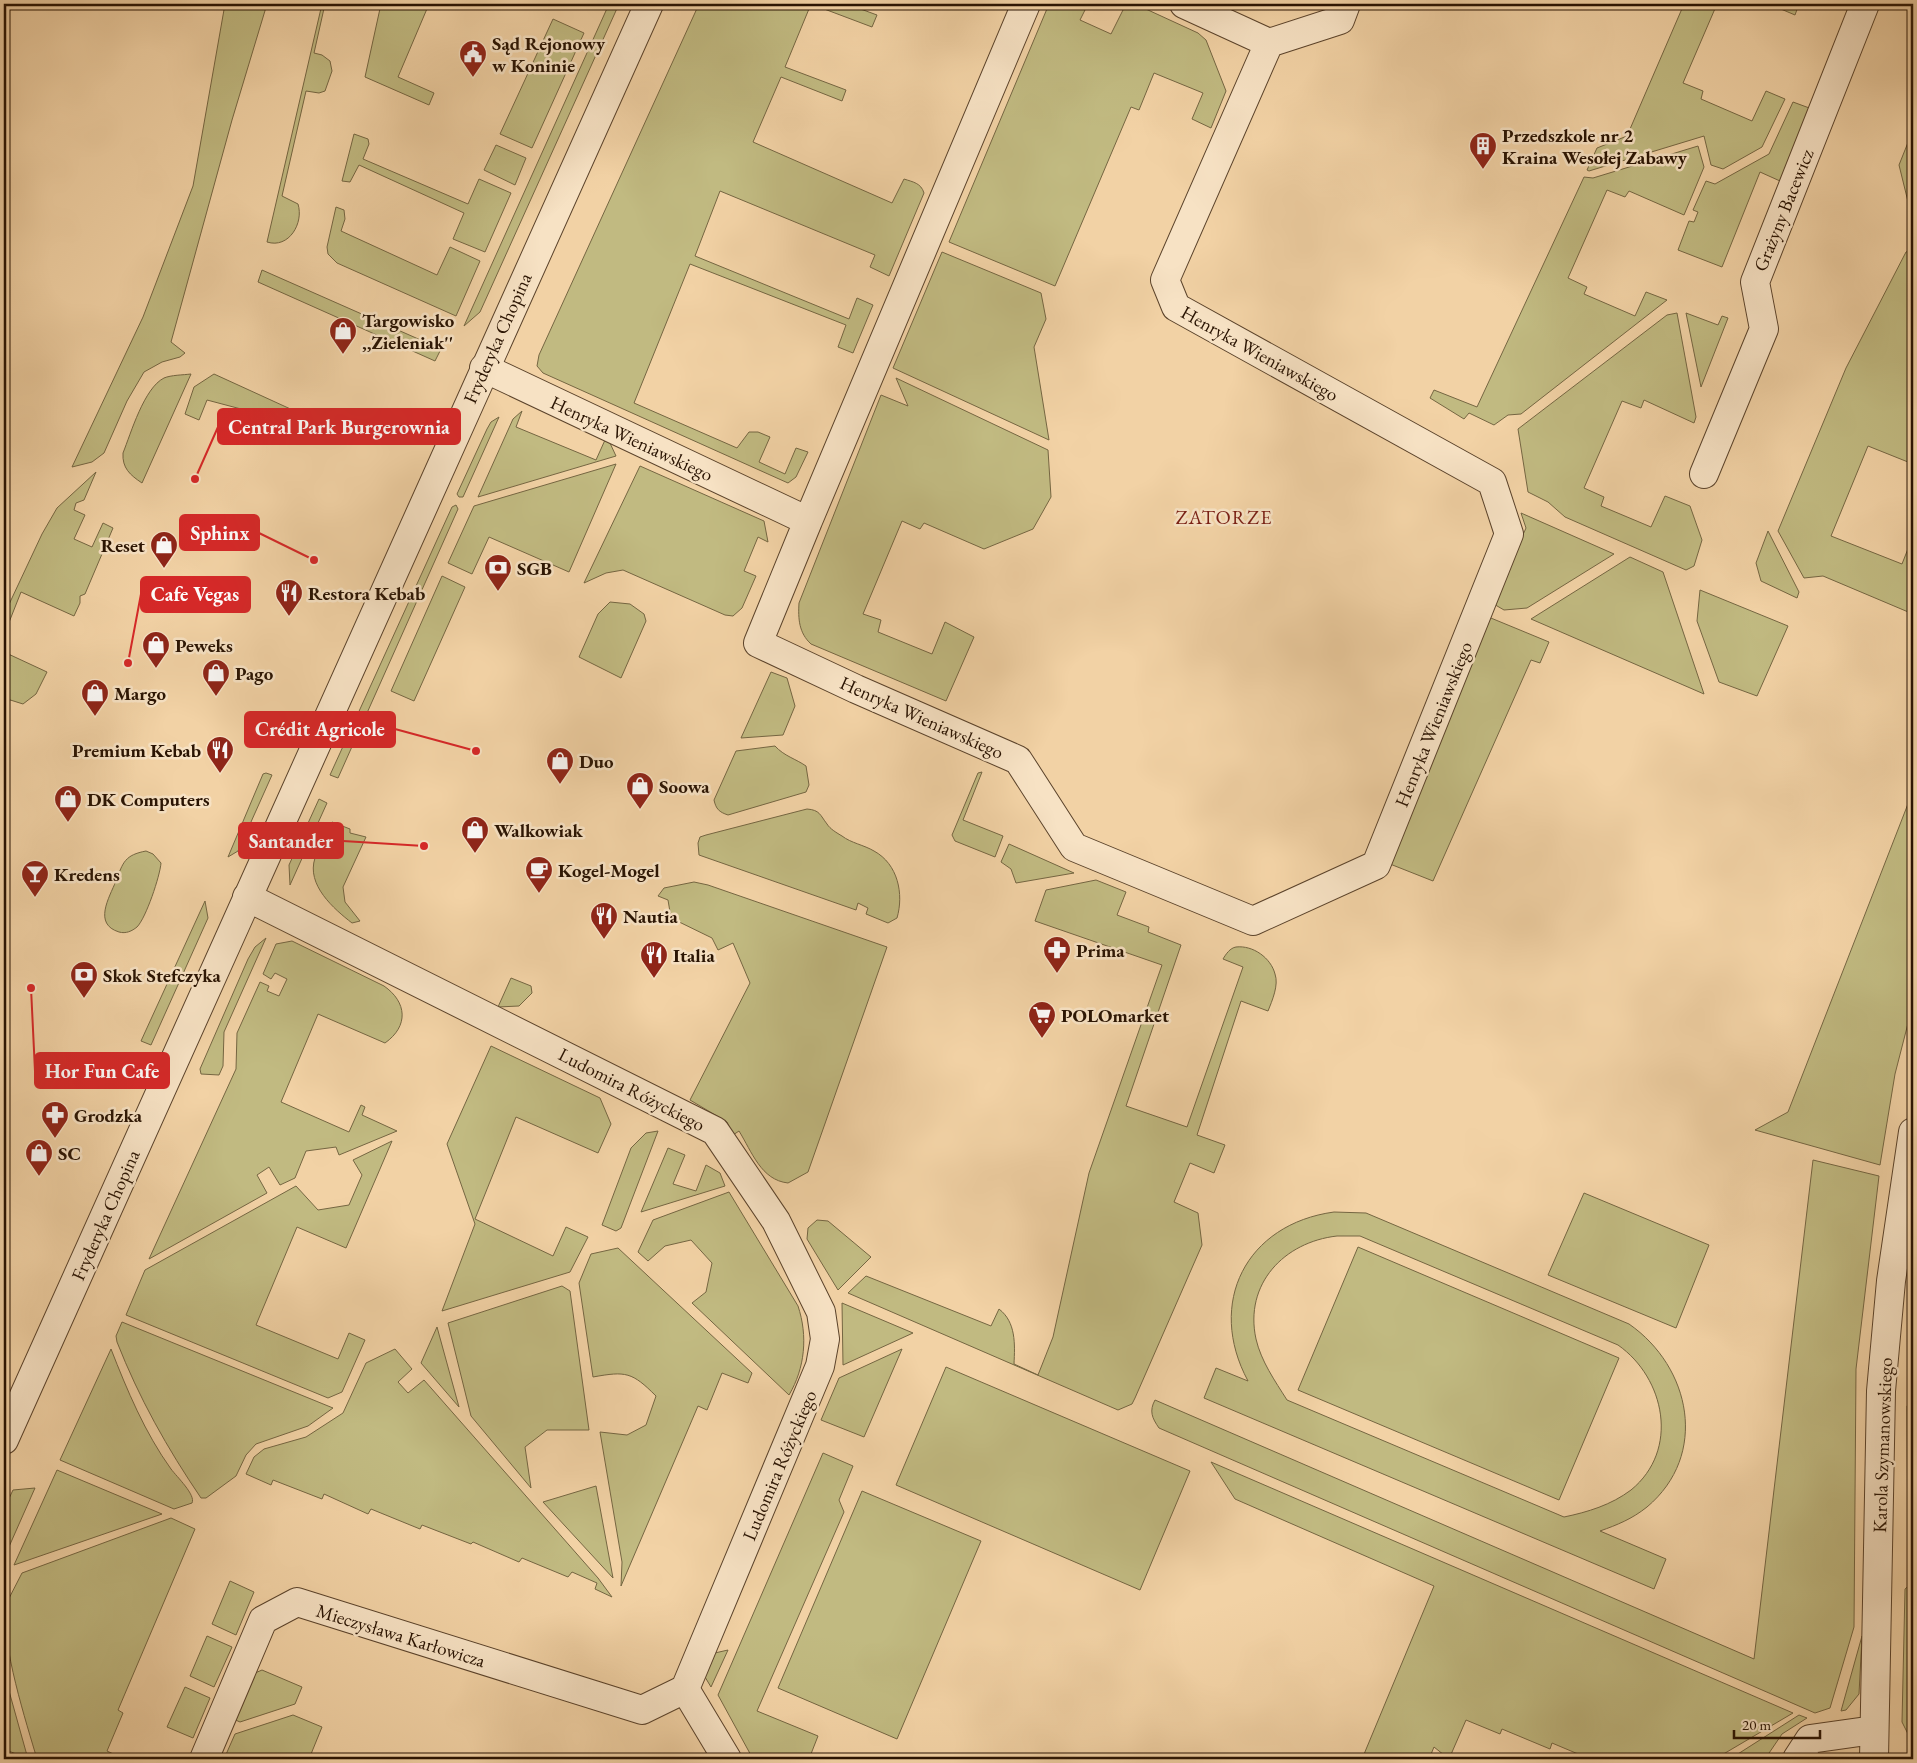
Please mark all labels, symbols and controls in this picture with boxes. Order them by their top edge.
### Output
place label: Sąd Rejonowy w Koninie [492,31,606,78]
public building icon: Sąd Rejonowy w Koninie [458,39,488,78]
place label: Przedszkole nr 2 Kraina Wesołej Zabawy [1502,123,1688,170]
building icon: Przedszkole nr 2 Kraina Wesołej Zabawy [1468,131,1498,170]
street label: Grażyny Bacewicz [1748,145,1820,275]
street label: Fryderyka Chopina [457,268,538,408]
street label: Henryka Wieniawskiego [1176,300,1343,407]
place label: Targowisko ,,Zieleniak'' [362,308,455,355]
shop icon: Targowisko ,,Zieleniak'' [328,316,358,355]
street label: Henryka Wieniawskiego [546,390,717,487]
callout: Central Park Burgerownia [218,409,460,444]
text: Central Park Burgerownia [228,414,450,440]
district label: ZATORZE [1176,504,1272,530]
callout: Sphinx [180,515,259,550]
text: Sphinx [190,520,250,546]
shop icon: Reset [149,530,179,569]
place label: Reset [101,533,145,558]
bank icon: SGB [483,553,513,592]
place label: SGB [517,556,552,581]
callout: Cafe Vegas [141,577,250,612]
restaurant icon: Restora Kebab [274,578,304,617]
text: Cafe Vegas [151,581,239,607]
place label: Restora Kebab [308,581,425,606]
shop icon: Peweks [141,630,171,669]
place label: Peweks [175,633,233,658]
street label: Henryka Wieniawskiego [1389,638,1478,811]
shop icon: Pago [201,658,231,697]
place label: Pago [235,661,274,686]
street label: Henryka Wieniawskiego [836,670,1008,765]
shop icon: Margo [80,678,110,717]
place label: Margo [114,681,167,706]
callout: Crédit Agricole [245,712,395,747]
text: Crédit Agricole [255,716,385,742]
restaurant icon: Premium Kebab [205,735,235,774]
place label: Premium Kebab [72,738,201,763]
shop icon: Duo [545,746,575,785]
place label: Duo [579,749,614,774]
shop icon: Soowa [625,771,655,810]
place label: Soowa [659,774,710,799]
shop icon: DK Computers [53,784,83,823]
place label: DK Computers [87,787,210,812]
shop icon: Walkowiak [460,815,490,854]
place label: Walkowiak [494,818,584,843]
callout: Santander [239,823,343,858]
text: Santander [249,828,334,854]
cafe icon: Kogel-Mogel [524,855,554,894]
place label: Kogel-Mogel [558,858,660,883]
bar icon: Kredens [20,859,50,898]
place label: Kredens [54,862,120,887]
restaurant icon: Nautia [589,901,619,940]
place label: Nautia [623,904,679,929]
pharmacy icon: Prima [1042,935,1072,974]
place label: Prima [1076,938,1125,963]
restaurant icon: Italia [639,940,669,979]
place label: Italia [673,943,715,968]
bank icon: Skok Stefczyka [69,960,99,999]
place label: Skok Stefczyka [103,963,222,988]
supermarket icon: POLOmarket [1027,1000,1057,1039]
place label: POLOmarket [1061,1003,1169,1028]
street label: Ludomira Różyckiego [554,1042,709,1137]
callout: Hor Fun Cafe [35,1053,169,1088]
text: Hor Fun Cafe [45,1058,159,1084]
pharmacy icon: Grodzka [40,1100,70,1139]
place label: Grodzka [74,1103,143,1128]
shop icon: SC [24,1138,54,1177]
place label: SC [58,1141,81,1166]
street label: Fryderyka Chopina [65,1145,146,1285]
street label: Karola Szymanowskiego [1867,1357,1898,1533]
street label: Ludomira Różyckiego [736,1386,822,1544]
street label: Mieczysława Karłowicza [313,1598,489,1673]
scale bar [1734,1708,1821,1740]
text: 20 m [1742,1715,1771,1734]

